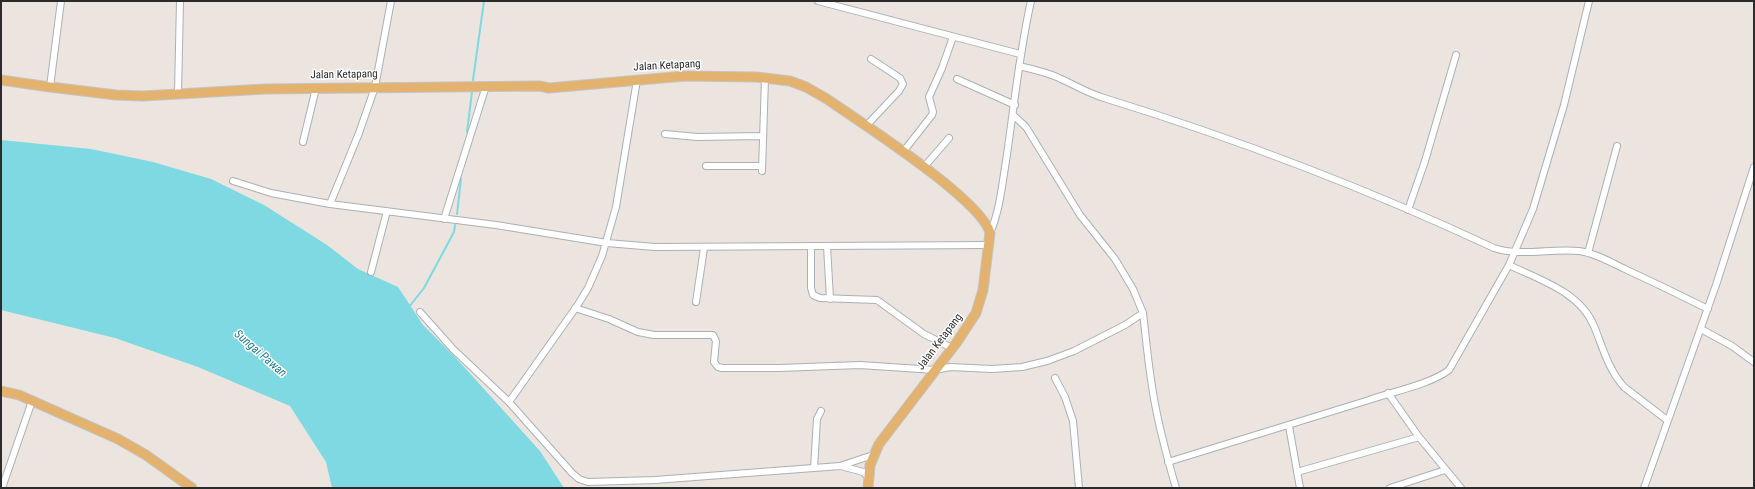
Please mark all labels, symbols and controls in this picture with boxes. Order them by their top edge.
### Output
street label: Jalan Ketapang [633,58,701,74]
street label: Jalan Ketapang [310,68,378,82]
street label: Jalan Ketapang [915,311,965,373]
water label: Sungai Pawan [231,327,289,381]

